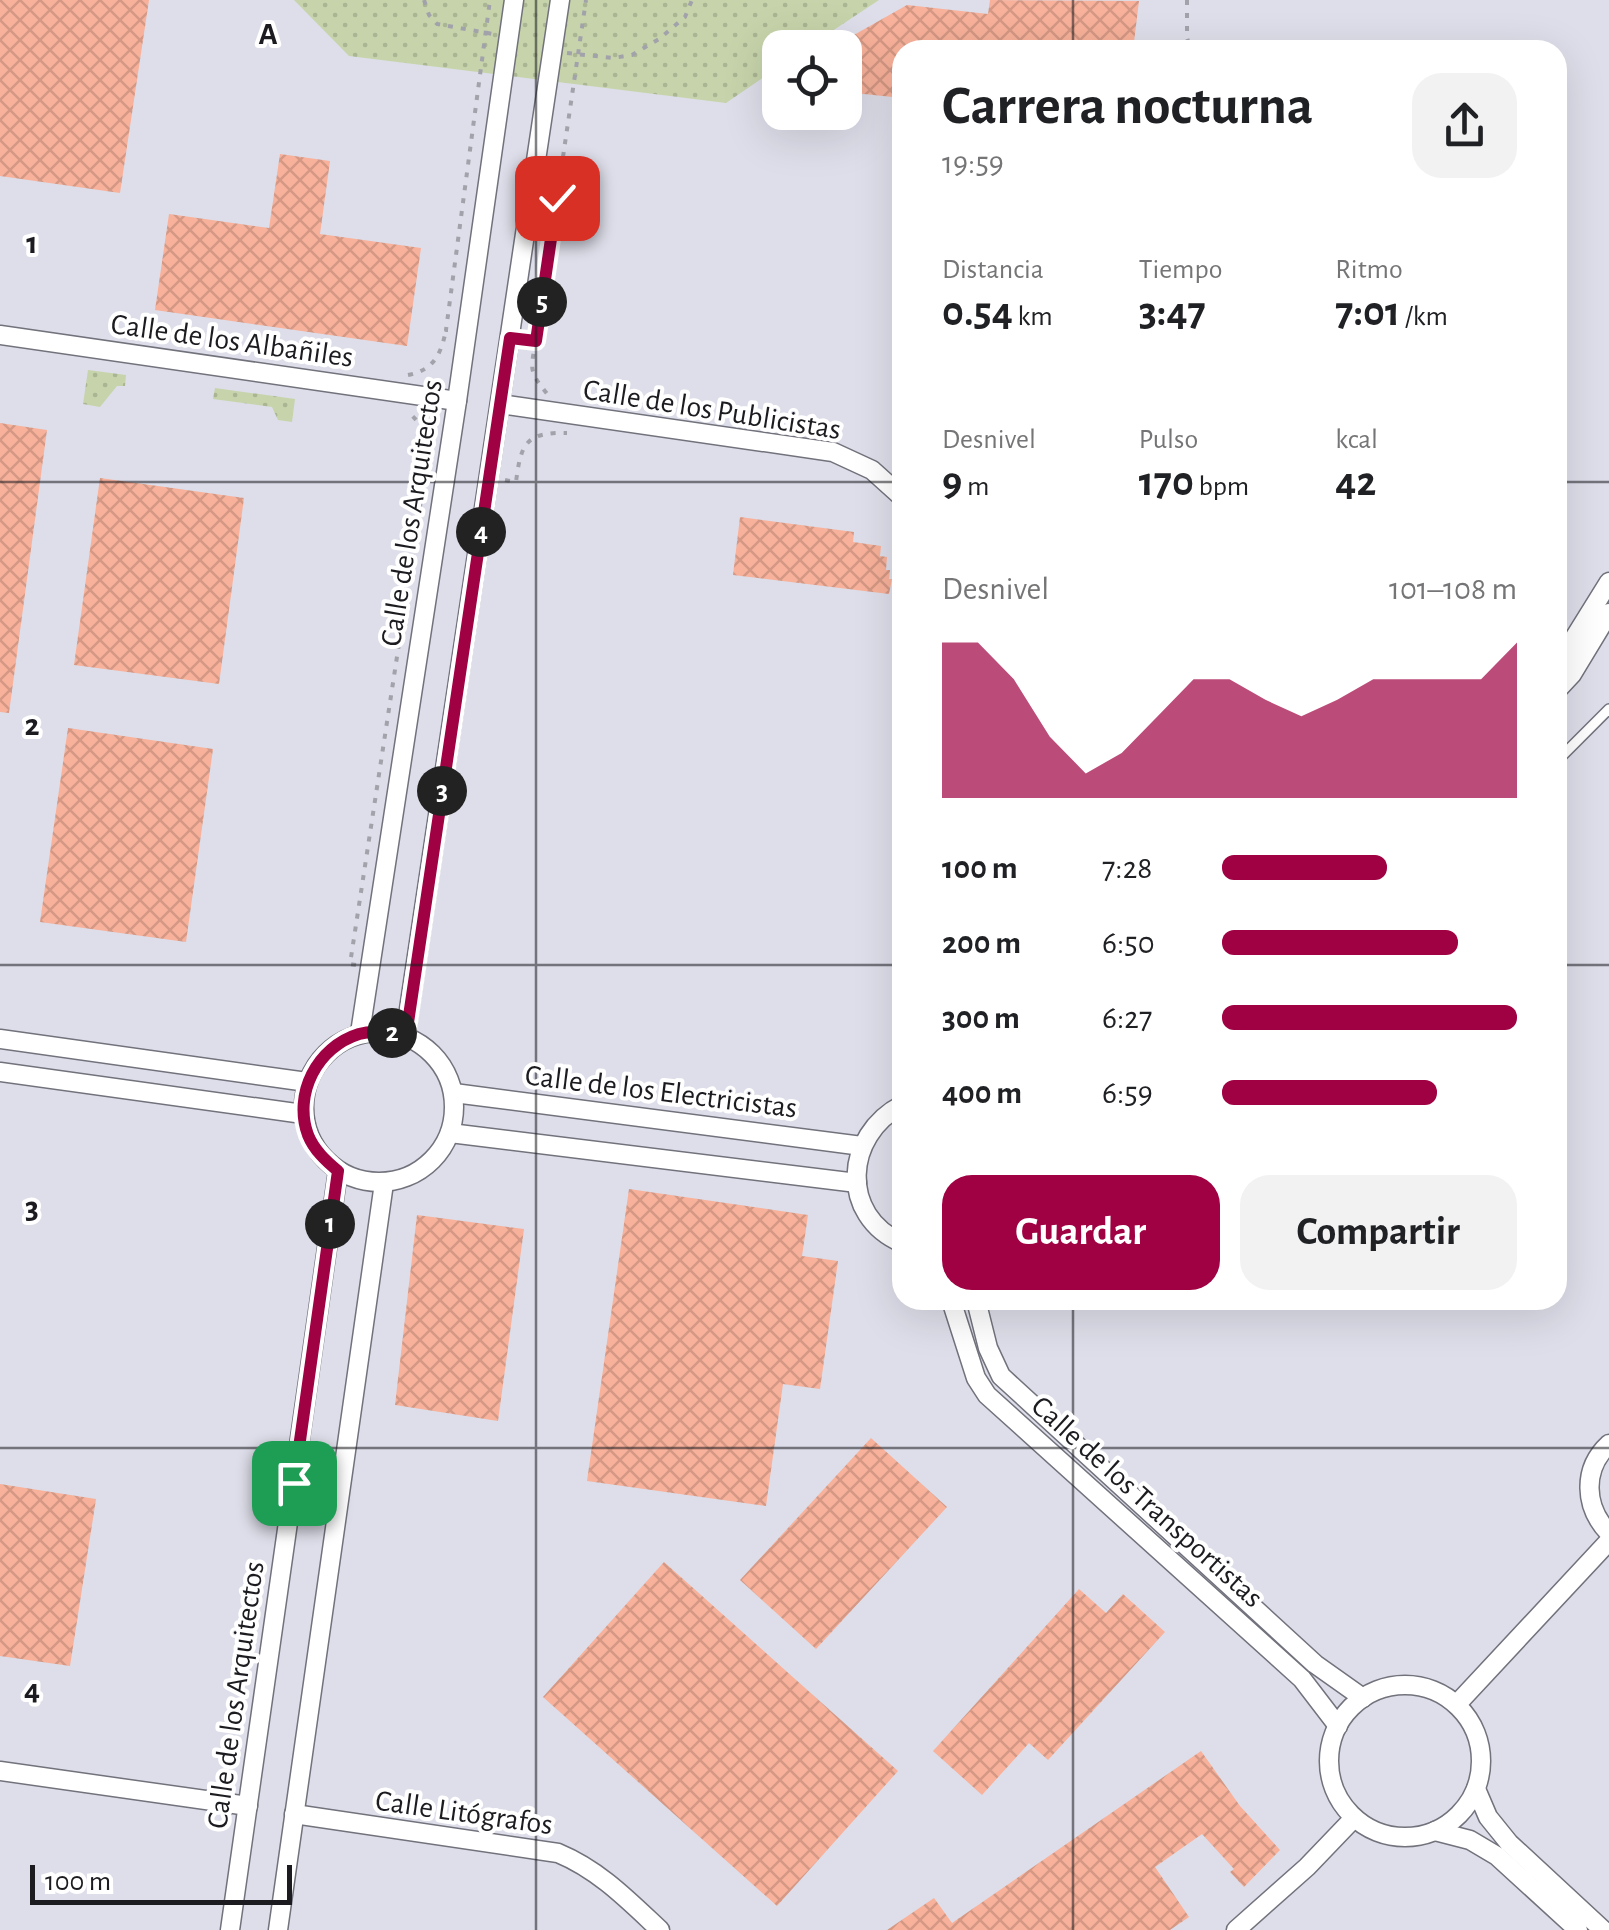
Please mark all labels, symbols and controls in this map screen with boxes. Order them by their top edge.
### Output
text: A [258,18,278,50]
map controls [762,30,862,130]
button: locate [762,30,862,130]
button: share [1412,73,1517,178]
text: Carrera nocturna [942,79,1313,134]
text: 19:59 [942,147,1004,179]
pin [515,156,600,241]
icon: check [530,171,585,226]
text: 1 [26,227,38,259]
text: Distancia [942,256,1044,284]
text: Tiempo [1139,256,1222,284]
text: Ritmo [1335,256,1403,284]
pin: 5 [517,277,567,327]
text: 5 [536,288,548,316]
text: 0.54 [942,291,1013,333]
text: 3:47 [1139,291,1206,333]
text: 7:01 [1335,291,1400,333]
text: km [1013,303,1053,331]
text: /km [1400,303,1448,331]
street label: Calle de los Albañiles [109,309,355,373]
street label: Calle de los Publicistas [581,375,843,445]
street label: Calle de los Arquitectos [376,377,448,649]
text: Desnivel [942,426,1036,454]
text: Pulso [1139,426,1198,454]
text: kcal [1335,426,1378,454]
text: 9 [942,461,962,503]
text: 170 [1139,461,1194,503]
text: 42 [1335,461,1376,503]
text: m [962,473,989,501]
text: bpm [1194,473,1249,501]
pin: 4 [456,507,506,557]
text: 4 [474,518,488,546]
text: Desnivel [942,573,1049,605]
text: 101–108 m [1389,573,1517,605]
text: 2 [24,709,40,741]
pin: 3 [417,766,467,816]
text: 3 [436,777,448,805]
text: 100 m [942,852,1018,884]
text: 7:28 [1102,852,1152,884]
text: 200 m [942,927,1021,959]
text: 6:50 [1102,927,1155,959]
text: 300 m [942,1002,1020,1034]
text: 6:27 [1102,1002,1152,1034]
pin: 2 [367,1008,417,1058]
text: 2 [385,1019,399,1047]
street label: Calle de los Electricistas [523,1060,799,1124]
text: 400 m [942,1077,1022,1109]
text: 6:59 [1102,1077,1153,1109]
button: Guardar [942,1175,1220,1290]
button: Compartir [1240,1175,1517,1290]
text: 3 [25,1192,39,1224]
pin: 1 [305,1199,355,1249]
text: 1 [325,1210,335,1238]
street label: Calle de los Transportistas [1026,1391,1268,1613]
pin [252,1441,337,1526]
icon: arrive [267,1456,322,1511]
street label: Calle de los Arquitectos [202,1559,270,1831]
text: 4 [24,1674,40,1706]
street label: Calle Litógrafos [373,1786,555,1840]
scale bar [30,1860,292,1904]
text: 100 m [45,1868,111,1896]

